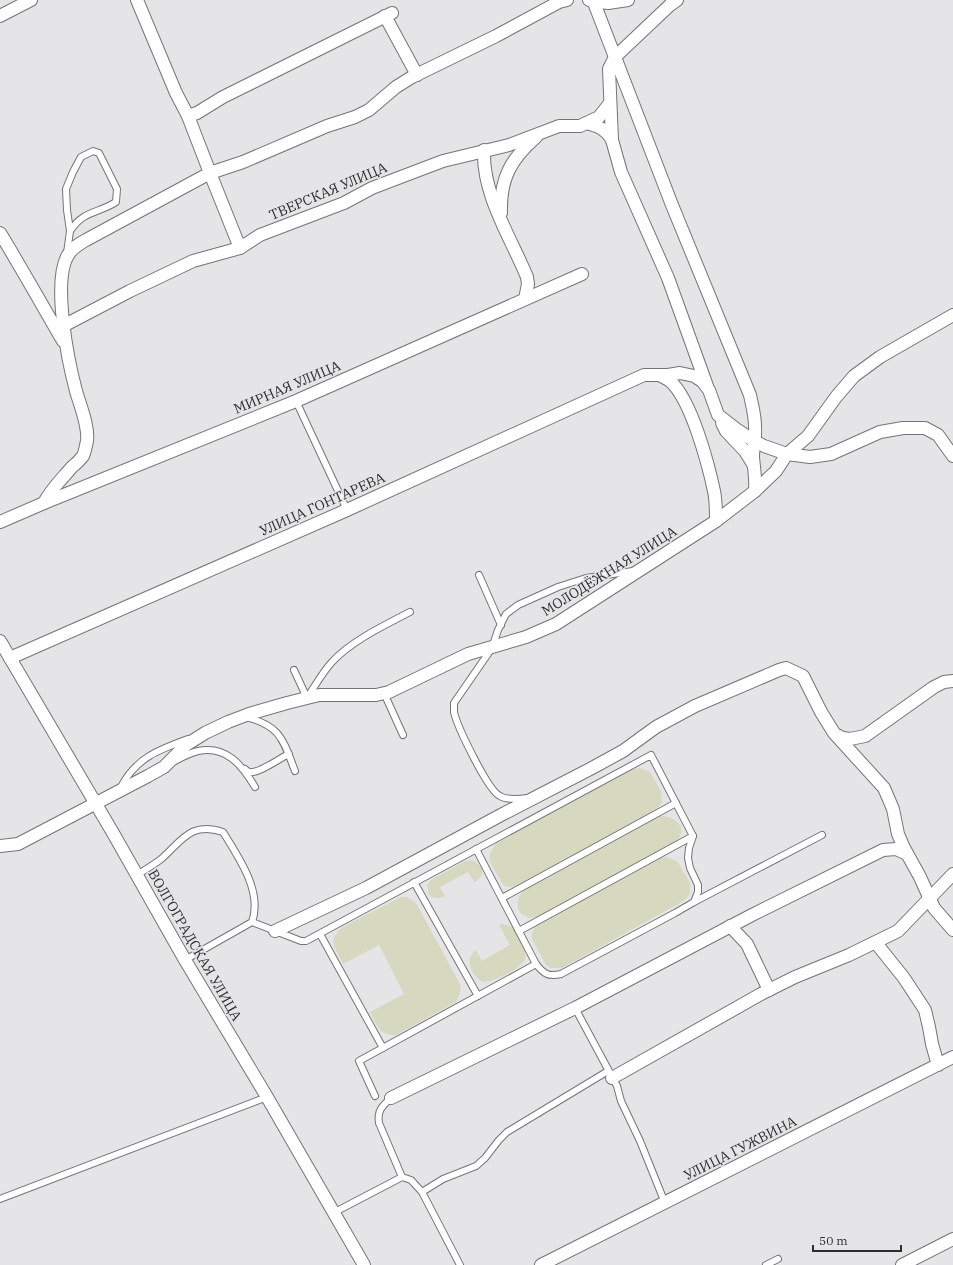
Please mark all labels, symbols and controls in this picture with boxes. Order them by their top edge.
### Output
street label: ТВЕРСКАЯ УЛИЦА [266,158,390,224]
street label: МИРНАЯ УЛИЦА [231,356,344,418]
street label: УЛИЦА ГОНТАРЕВА [256,468,388,540]
street label: МОЛОДЁЖНАЯ УЛИЦА [538,522,680,620]
street label: ВОЛГОГРАДСКАЯ УЛИЦА [144,866,246,1024]
street label: УЛИЦА ГУЖВИНА [681,1112,800,1184]
scale bar [813,1227,901,1253]
text: 50 m [819,1233,848,1248]

